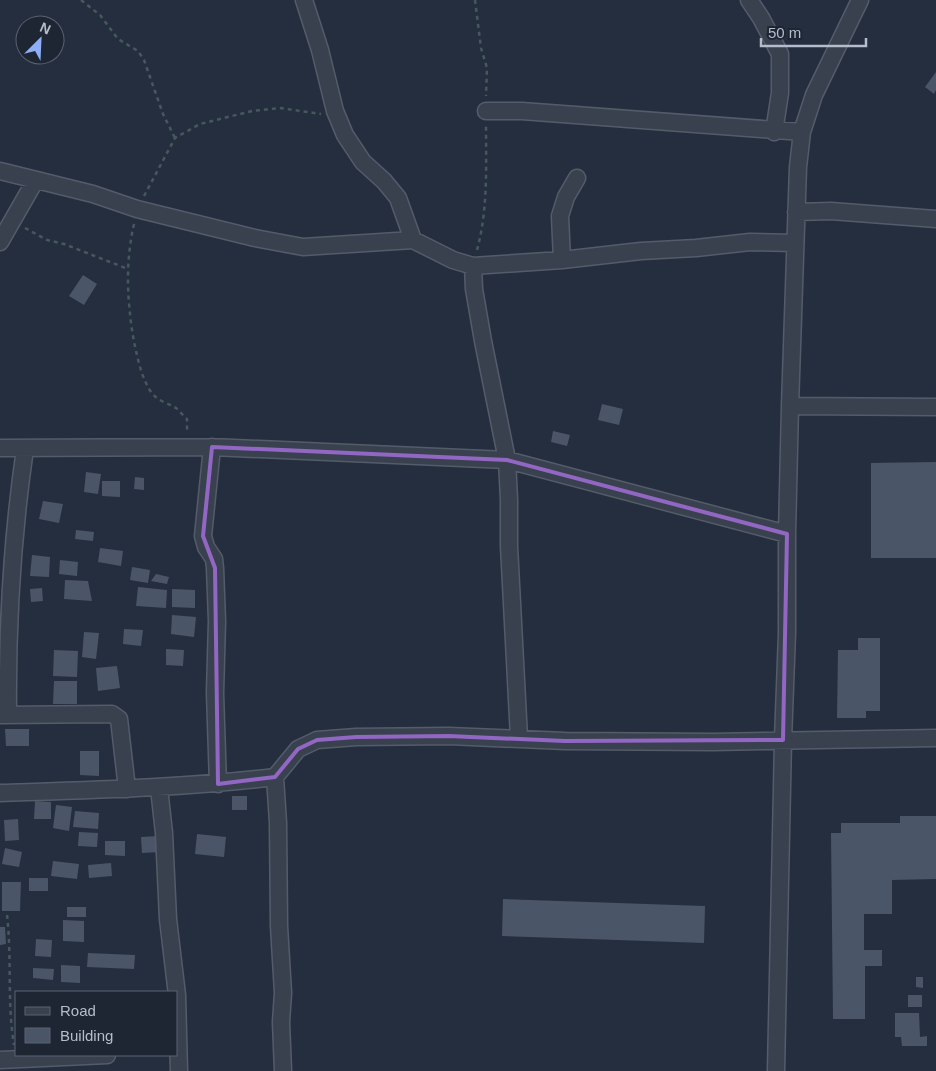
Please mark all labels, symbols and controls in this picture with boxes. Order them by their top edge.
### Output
north arrow [15,15,65,65]
scale bar [761,15,866,47]
text: N [37,19,53,37]
text: 50 m [768,24,801,41]
legend [15,991,178,1056]
text: Road [60,1002,96,1019]
text: Building [60,1027,113,1044]

